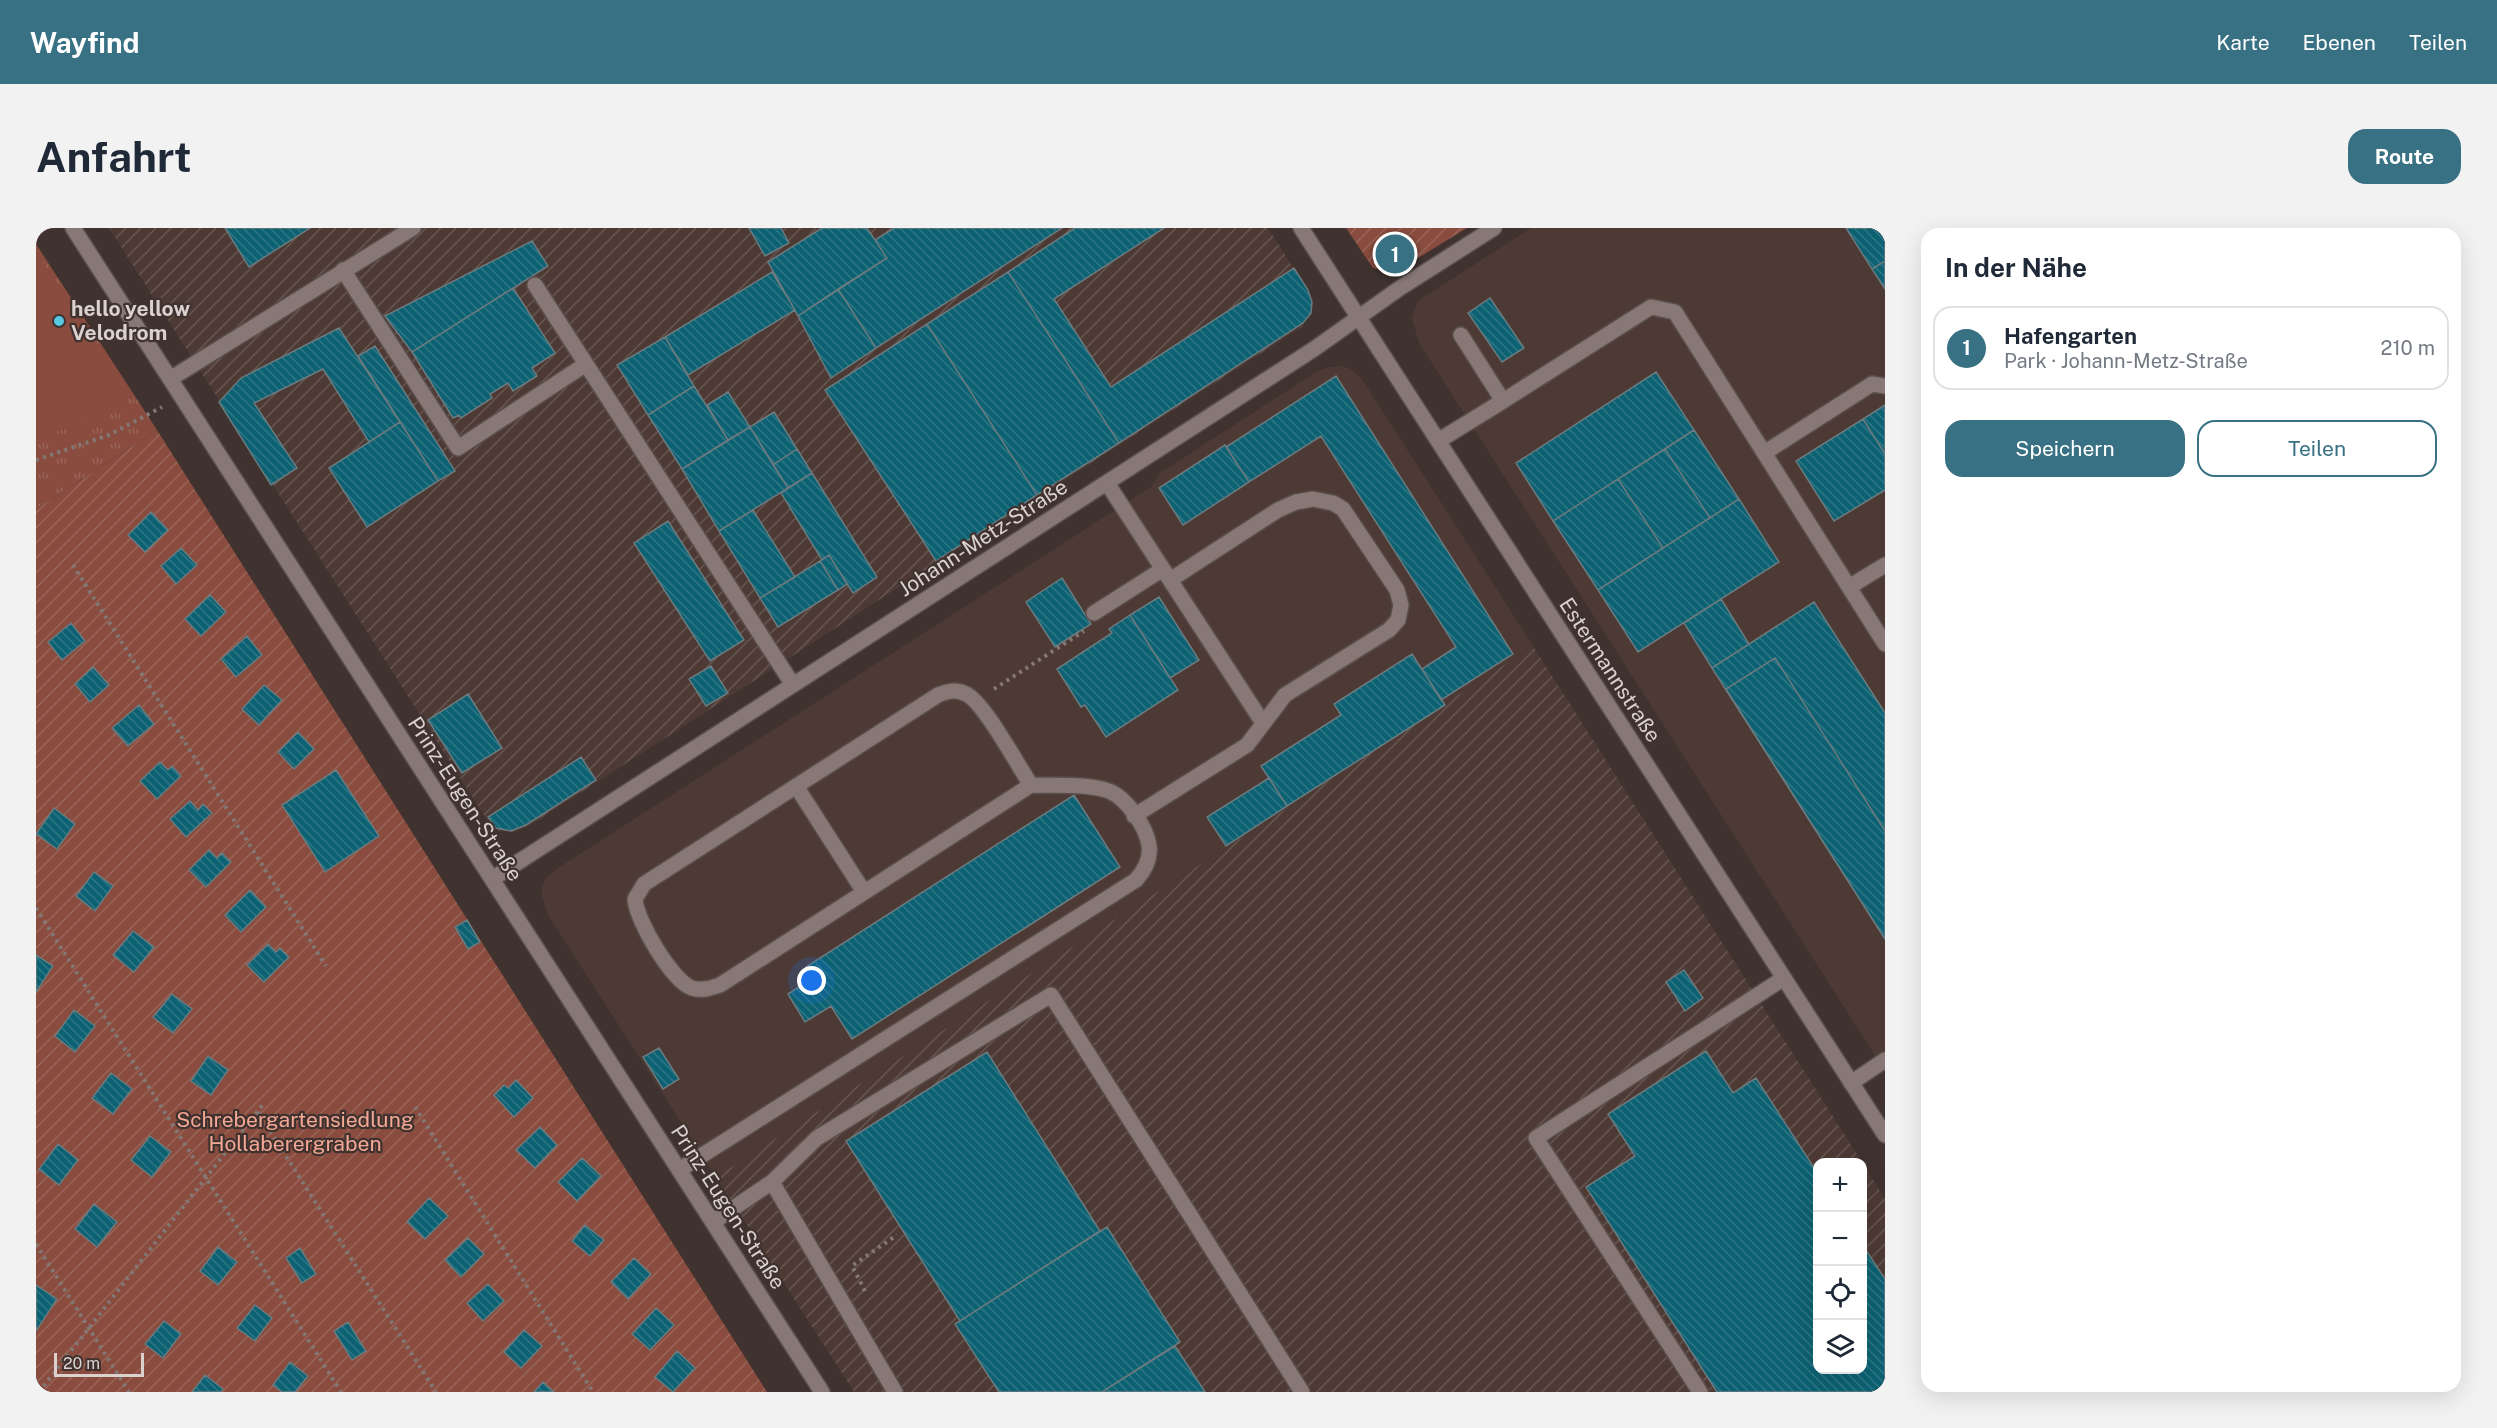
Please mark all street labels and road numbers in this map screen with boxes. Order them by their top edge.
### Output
street label: Johann-Metz-Straße [894,474,1072,602]
street label: Estermannstraße [1554,593,1666,747]
street label: Prinz-Eugen-Straße [403,712,528,886]
street label: Prinz-Eugen-Straße [666,1120,791,1294]

